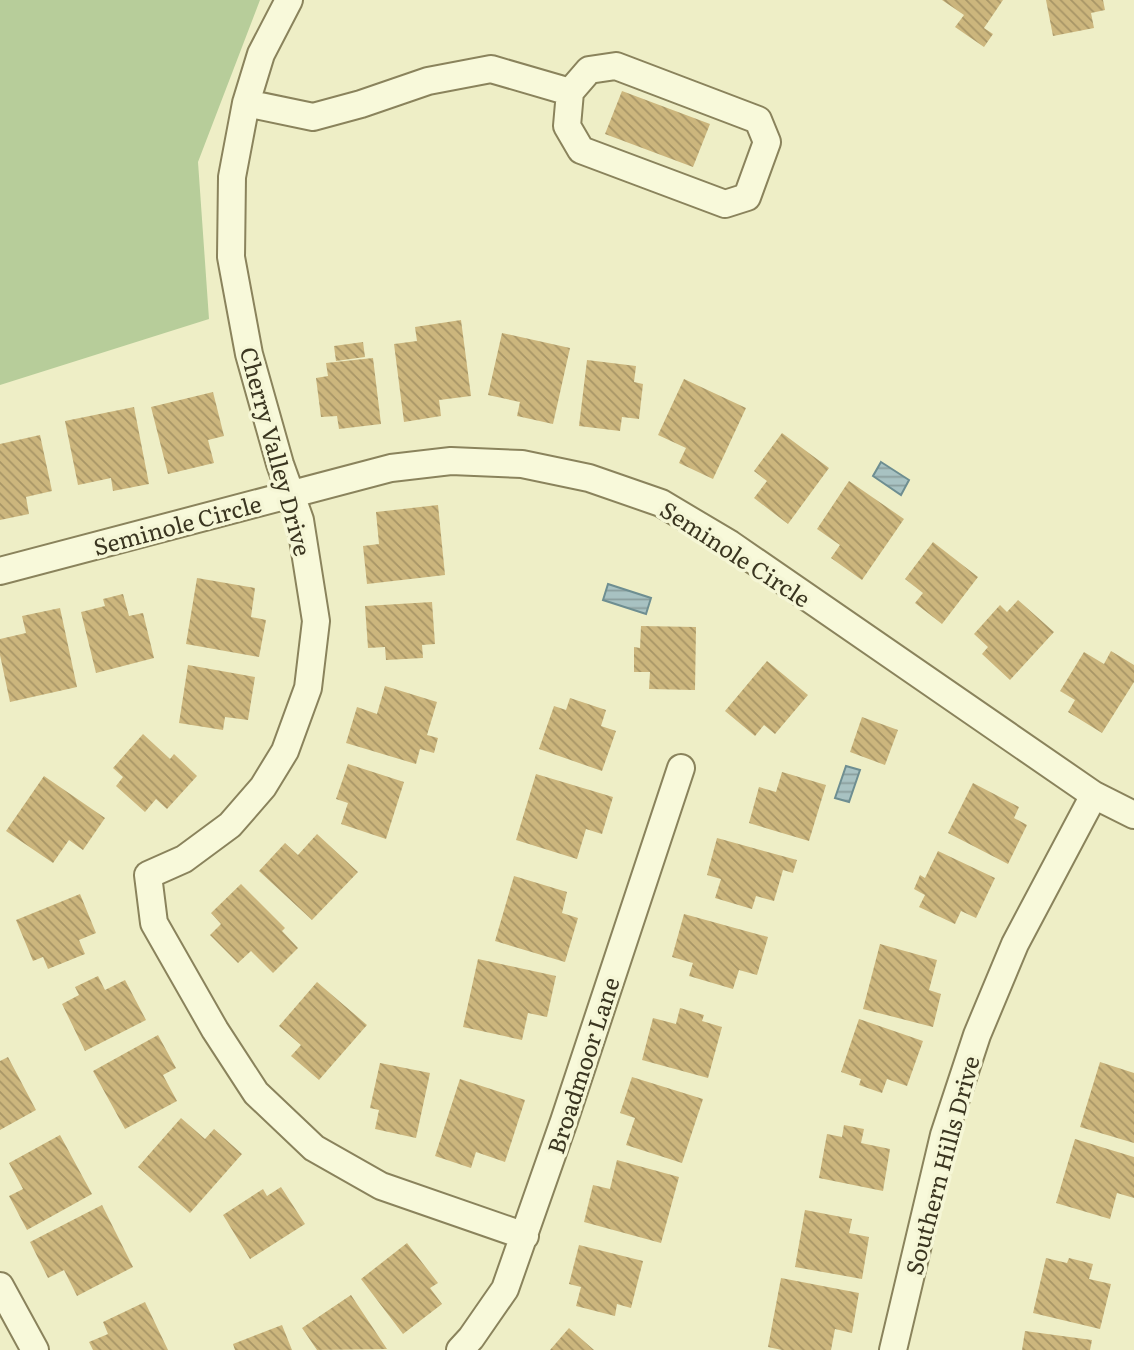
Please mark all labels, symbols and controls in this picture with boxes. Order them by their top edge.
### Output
street label: Cherry Valley Drive [233,343,321,559]
street label: Seminole Circle [89,485,265,563]
street label: Seminole Circle [654,492,818,614]
street label: Broadmoor Lane [537,972,627,1158]
street label: Southern Hills Drive [895,1052,987,1278]

